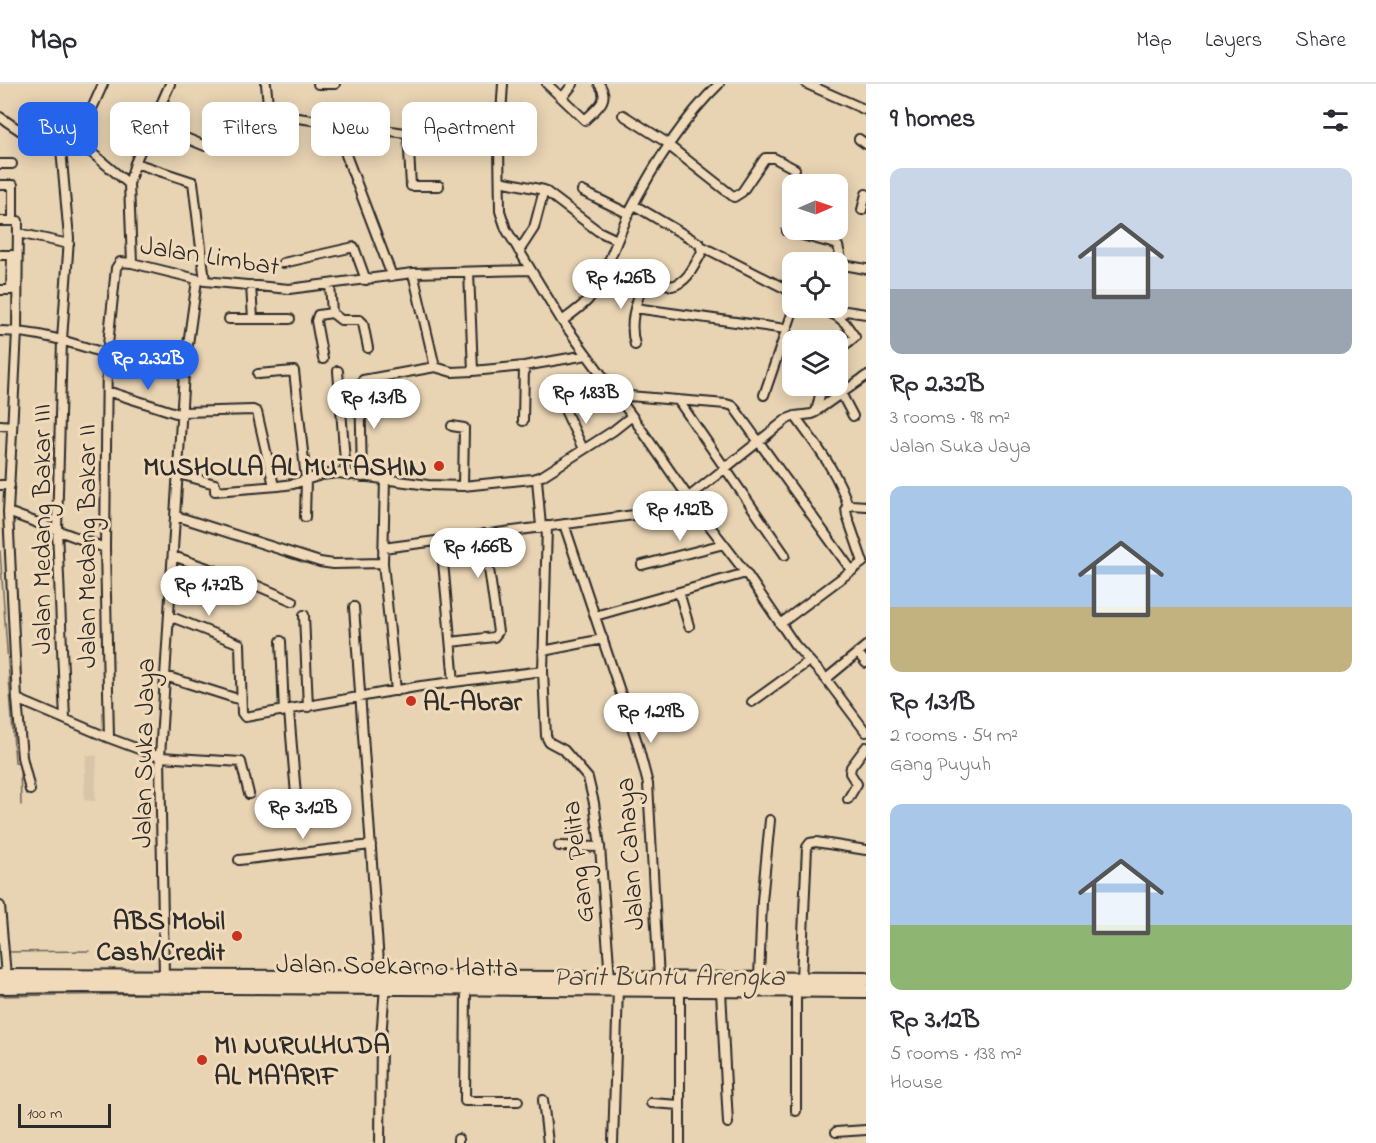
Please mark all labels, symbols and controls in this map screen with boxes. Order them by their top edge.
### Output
text: Map [30,21,77,62]
text: Map [1136,26,1172,56]
text: Layers [1205,26,1262,56]
text: Share [1295,26,1346,56]
text: 9 homes [890,101,975,139]
chip: Buy [18,102,98,156]
chip: Rent [110,102,190,156]
chip: Filters [202,102,299,156]
chip: New [311,102,390,156]
chip: Apartment [402,102,537,156]
icon: filters [1319,104,1352,137]
north arrow [782,174,848,240]
map controls [782,174,848,396]
icon: home [1067,207,1175,315]
street label: Jalan Limbat [137,227,282,288]
button: locate [782,252,848,318]
pin: Rp 1.26B [559,259,683,310]
text: Rp 1.26B [586,264,656,293]
button: layers [782,330,848,396]
pin: Rp 2.32B [86,340,210,391]
text: Rp 2.32B [112,345,184,374]
text: Rp 2.32B [890,366,984,404]
pin: Rp 1.83B [524,374,648,425]
pin: Rp 1.31B [312,379,436,430]
text: Rp 1.83B [553,379,619,408]
text: Rp 1.31B [341,384,407,413]
street label: Jalan Medang Bakar III [24,404,63,654]
text: 3 rooms · 98 m² [890,404,1010,433]
street label: Jalan Medang Bakar II [69,424,108,668]
text: Jalan Suka Jaya [890,433,1031,462]
place label: MUSHOLLA AL MUTASHIN [143,449,427,488]
marker: MUSHOLLA AL MUTASHIN [432,459,446,473]
pin: Rp 1.92B [618,491,742,542]
text: Rp 1.92B [647,496,713,525]
icon: home [1067,525,1175,633]
pin: Rp 1.66B [416,528,540,579]
text: Rp 1.66B [444,533,512,562]
pin: Rp 1.72B [147,566,271,617]
text: Rp 1.72B [174,571,244,600]
street label: Jalan Suka Jaya [124,658,167,848]
place label: AL-Abrar [423,684,523,723]
text: Rp 1.31B [890,684,975,722]
pin: Rp 1.29B [589,693,713,744]
marker: AL-Abrar [404,694,418,708]
text: Rp 1.29B [618,698,684,727]
text: 2 rooms · 54 m² [890,722,1018,751]
text: Gang Puyuh [890,751,991,780]
street label: Jalan Cahaya [607,776,656,932]
pin: Rp 3.12B [241,789,365,840]
text: Rp 3.12B [268,794,338,823]
street label: Gang Pelita [553,798,606,925]
icon: home [1067,843,1175,951]
place label: ABS Mobil Cash/Credit [96,903,226,973]
marker: ABS Mobil Cash/Credit [230,929,244,943]
street label: Jalan Soekarno Hatta [275,946,518,989]
water label: Parit Buntu Arengka [553,958,786,999]
text: Rp 3.12B [890,1002,980,1040]
place label: MI NURULHUDA AL MA'ARIF [214,1027,390,1097]
text: 5 rooms · 138 m² [890,1040,1022,1069]
marker: MI NURULHUDA AL MA'ARIF [195,1053,209,1067]
text: House [890,1069,943,1098]
scale bar [18,1101,111,1128]
text: 100 m [27,1102,62,1126]

